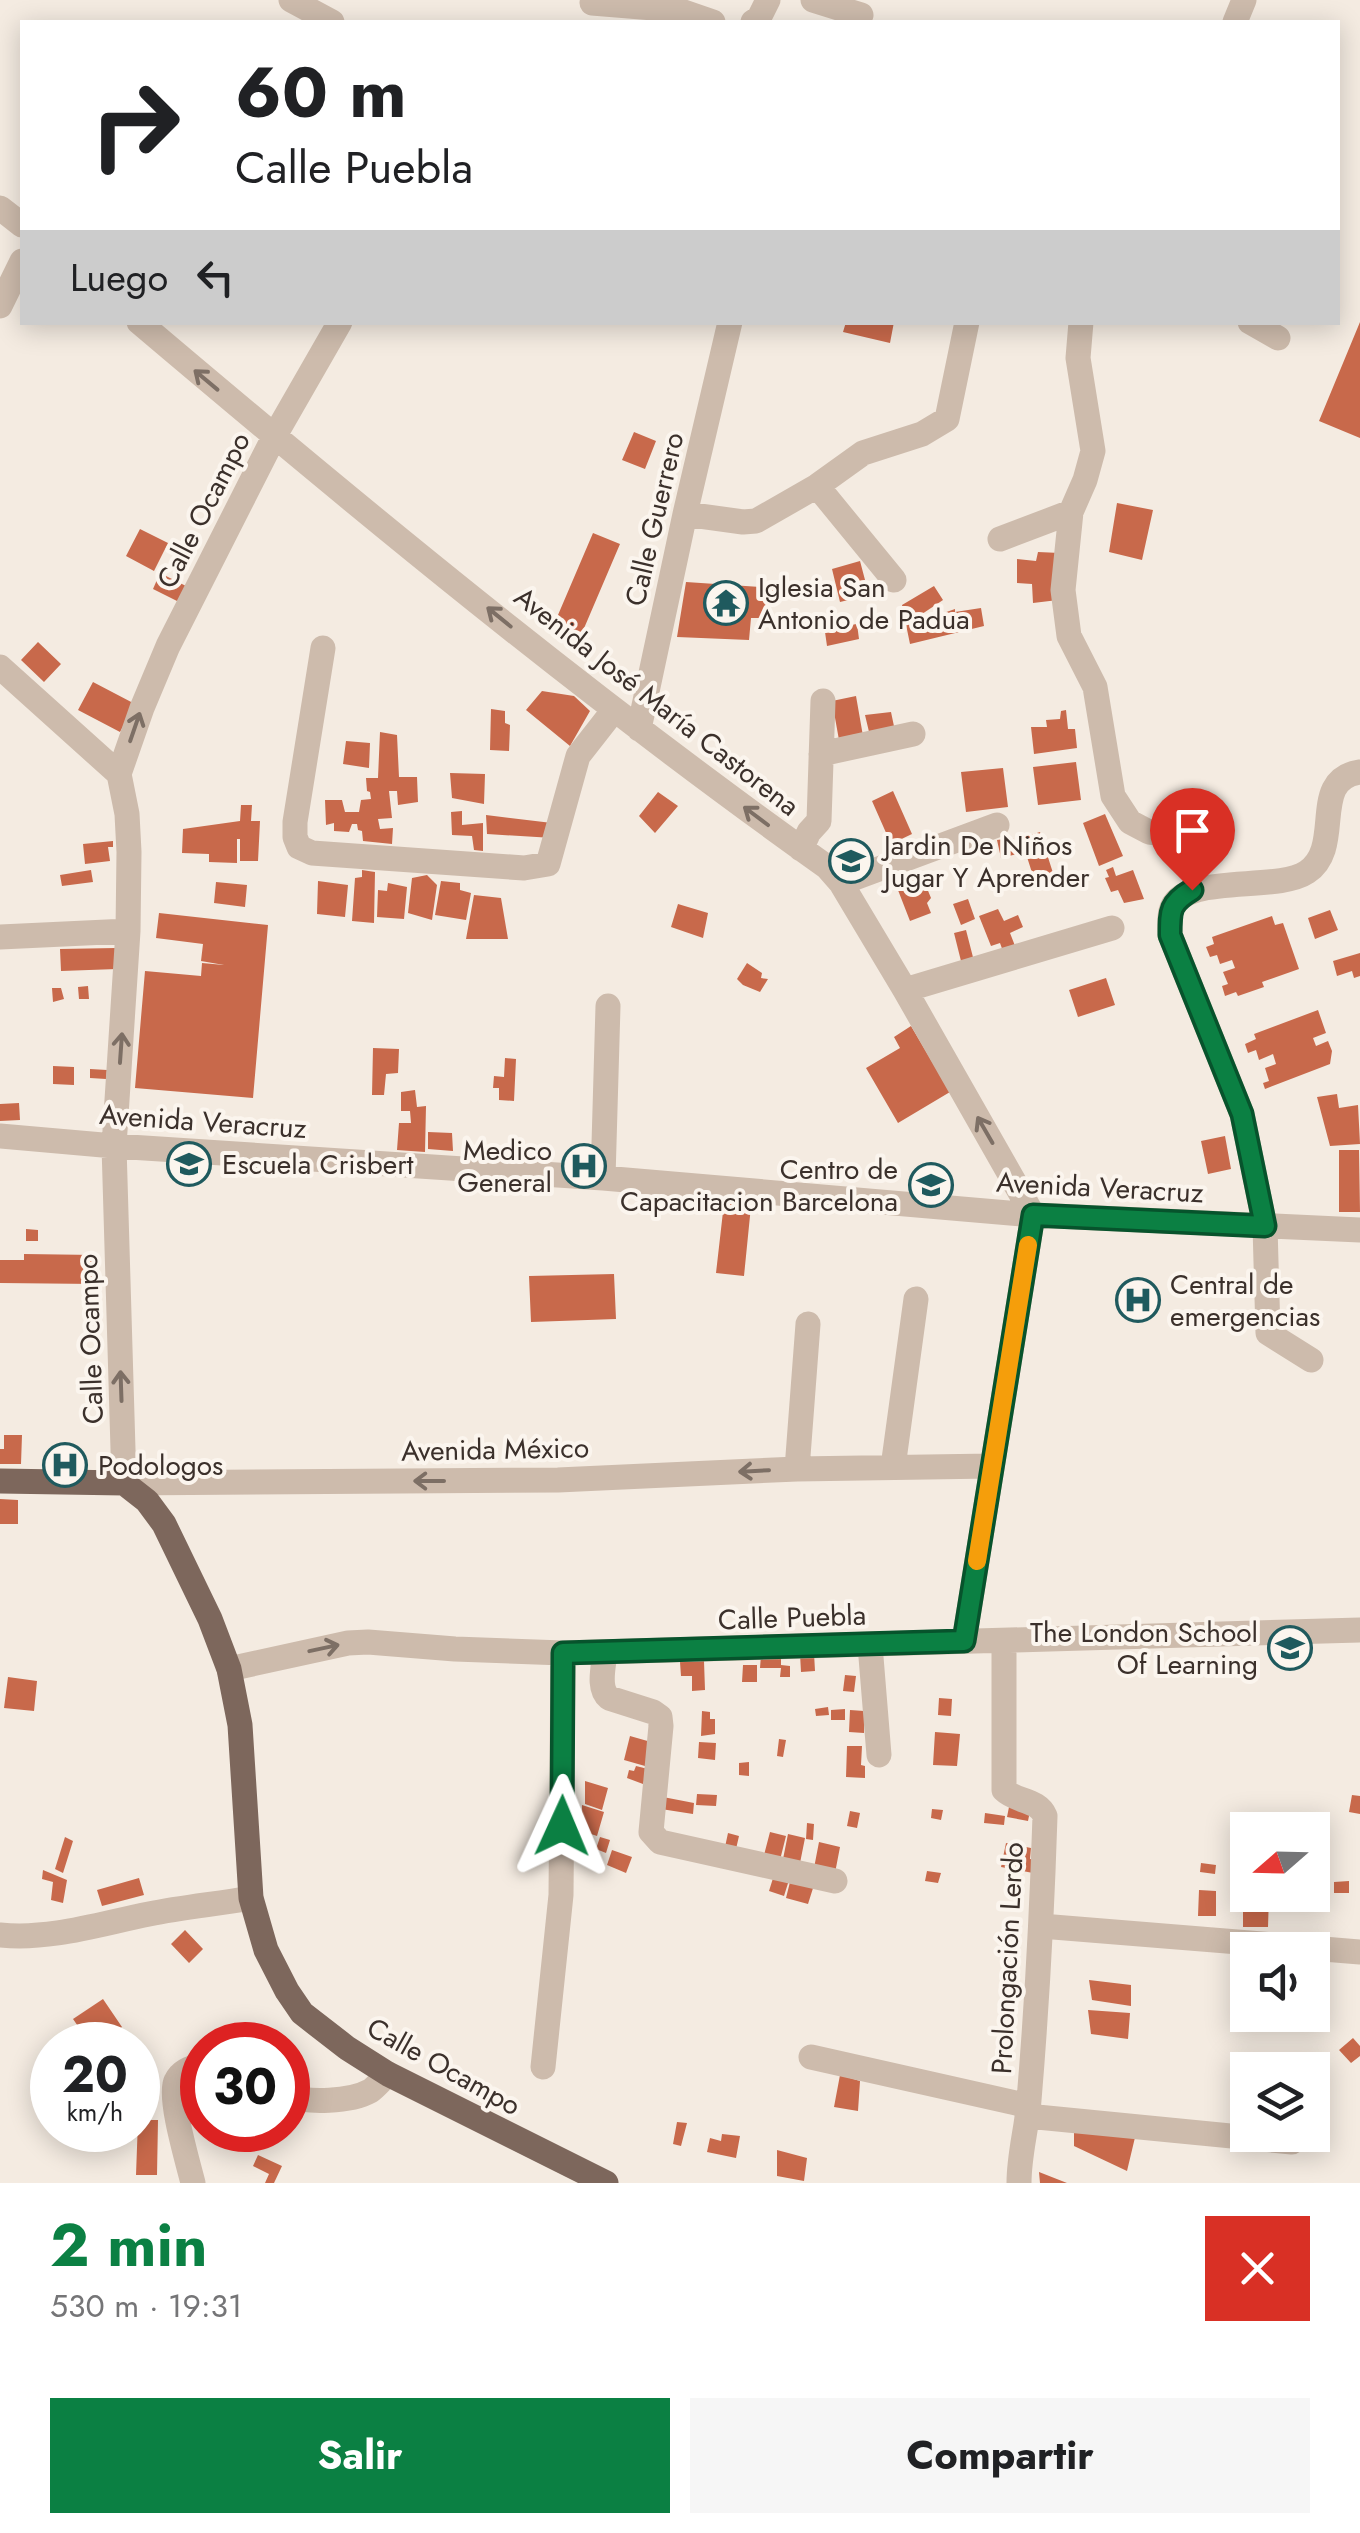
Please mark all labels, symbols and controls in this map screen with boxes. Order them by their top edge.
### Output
text: 60 m [235,42,407,143]
icon: right [70,60,200,190]
text: Calle Puebla [235,135,473,200]
text: Luego [70,250,168,305]
icon: left [188,250,243,305]
one-way arrow [194,369,220,391]
street label: Calle Ocampo [146,425,260,595]
street label: Calle Guerrero [615,428,694,610]
place label: Iglesia San Antonio de Padua [758,567,970,640]
street label: Avenida José María Castorena [505,577,808,826]
temple icon: Iglesia San Antonio de Padua [703,580,749,626]
one-way arrow [486,606,512,628]
one-way arrow [128,712,146,744]
pin [1150,788,1235,891]
icon: arrive [1165,803,1220,858]
one-way arrow [743,805,770,826]
place label: Jardin De Niños Jugar Y Aprender [880,825,1090,898]
school or university icon: Jardin De Niños Jugar Y Aprender [828,838,874,884]
one-way arrow [111,1033,130,1065]
street label: Avenida Veracruz [98,1094,308,1149]
one-way arrow [974,1116,994,1146]
place label: Medico General [457,1130,552,1203]
school or university icon: Escuela Crisbert [166,1141,212,1187]
hospital icon: Medico General [561,1143,607,1189]
place label: Escuela Crisbert [222,1144,414,1185]
place label: Centro de Capacitacion Barcelona [620,1149,898,1222]
school or university icon: Centro de Capacitacion Barcelona [908,1162,954,1208]
street label: Avenida Veracruz [995,1162,1205,1213]
street label: Calle Ocampo [67,1253,114,1425]
place label: Central de emergencias [1170,1264,1320,1337]
hospital icon: Central de emergencias [1115,1277,1161,1323]
one-way arrow [111,1370,130,1402]
street label: Avenida México [401,1427,589,1472]
hospital icon: Podologos [42,1442,88,1488]
place label: Podologos [98,1445,223,1486]
one-way arrow [739,1462,771,1481]
one-way arrow [414,1472,446,1490]
street label: Calle Puebla [717,1594,867,1641]
place label: The London School Of Learning [1030,1612,1258,1685]
school or university icon: The London School Of Learning [1267,1625,1313,1671]
one-way arrow [307,1638,339,1657]
position arrow [510,1774,614,1878]
north arrow [1230,1812,1330,1912]
map controls [1230,1812,1330,2152]
street label: Prolongación Lerdo [981,1841,1034,2075]
button: sound [1230,1932,1330,2032]
street label: Calle Ocampo [359,2007,528,2126]
speed limit sign: 30 [180,2022,310,2152]
text: 20 [62,2038,128,2111]
button: layers [1230,2052,1330,2152]
text: km/h [67,2094,123,2130]
text: 2 min [50,2202,208,2289]
button: close [1205,2216,1310,2321]
text: 530 m · 19:31 [50,2283,242,2329]
button: Salir [50,2398,670,2513]
button: Compartir [690,2398,1310,2513]

